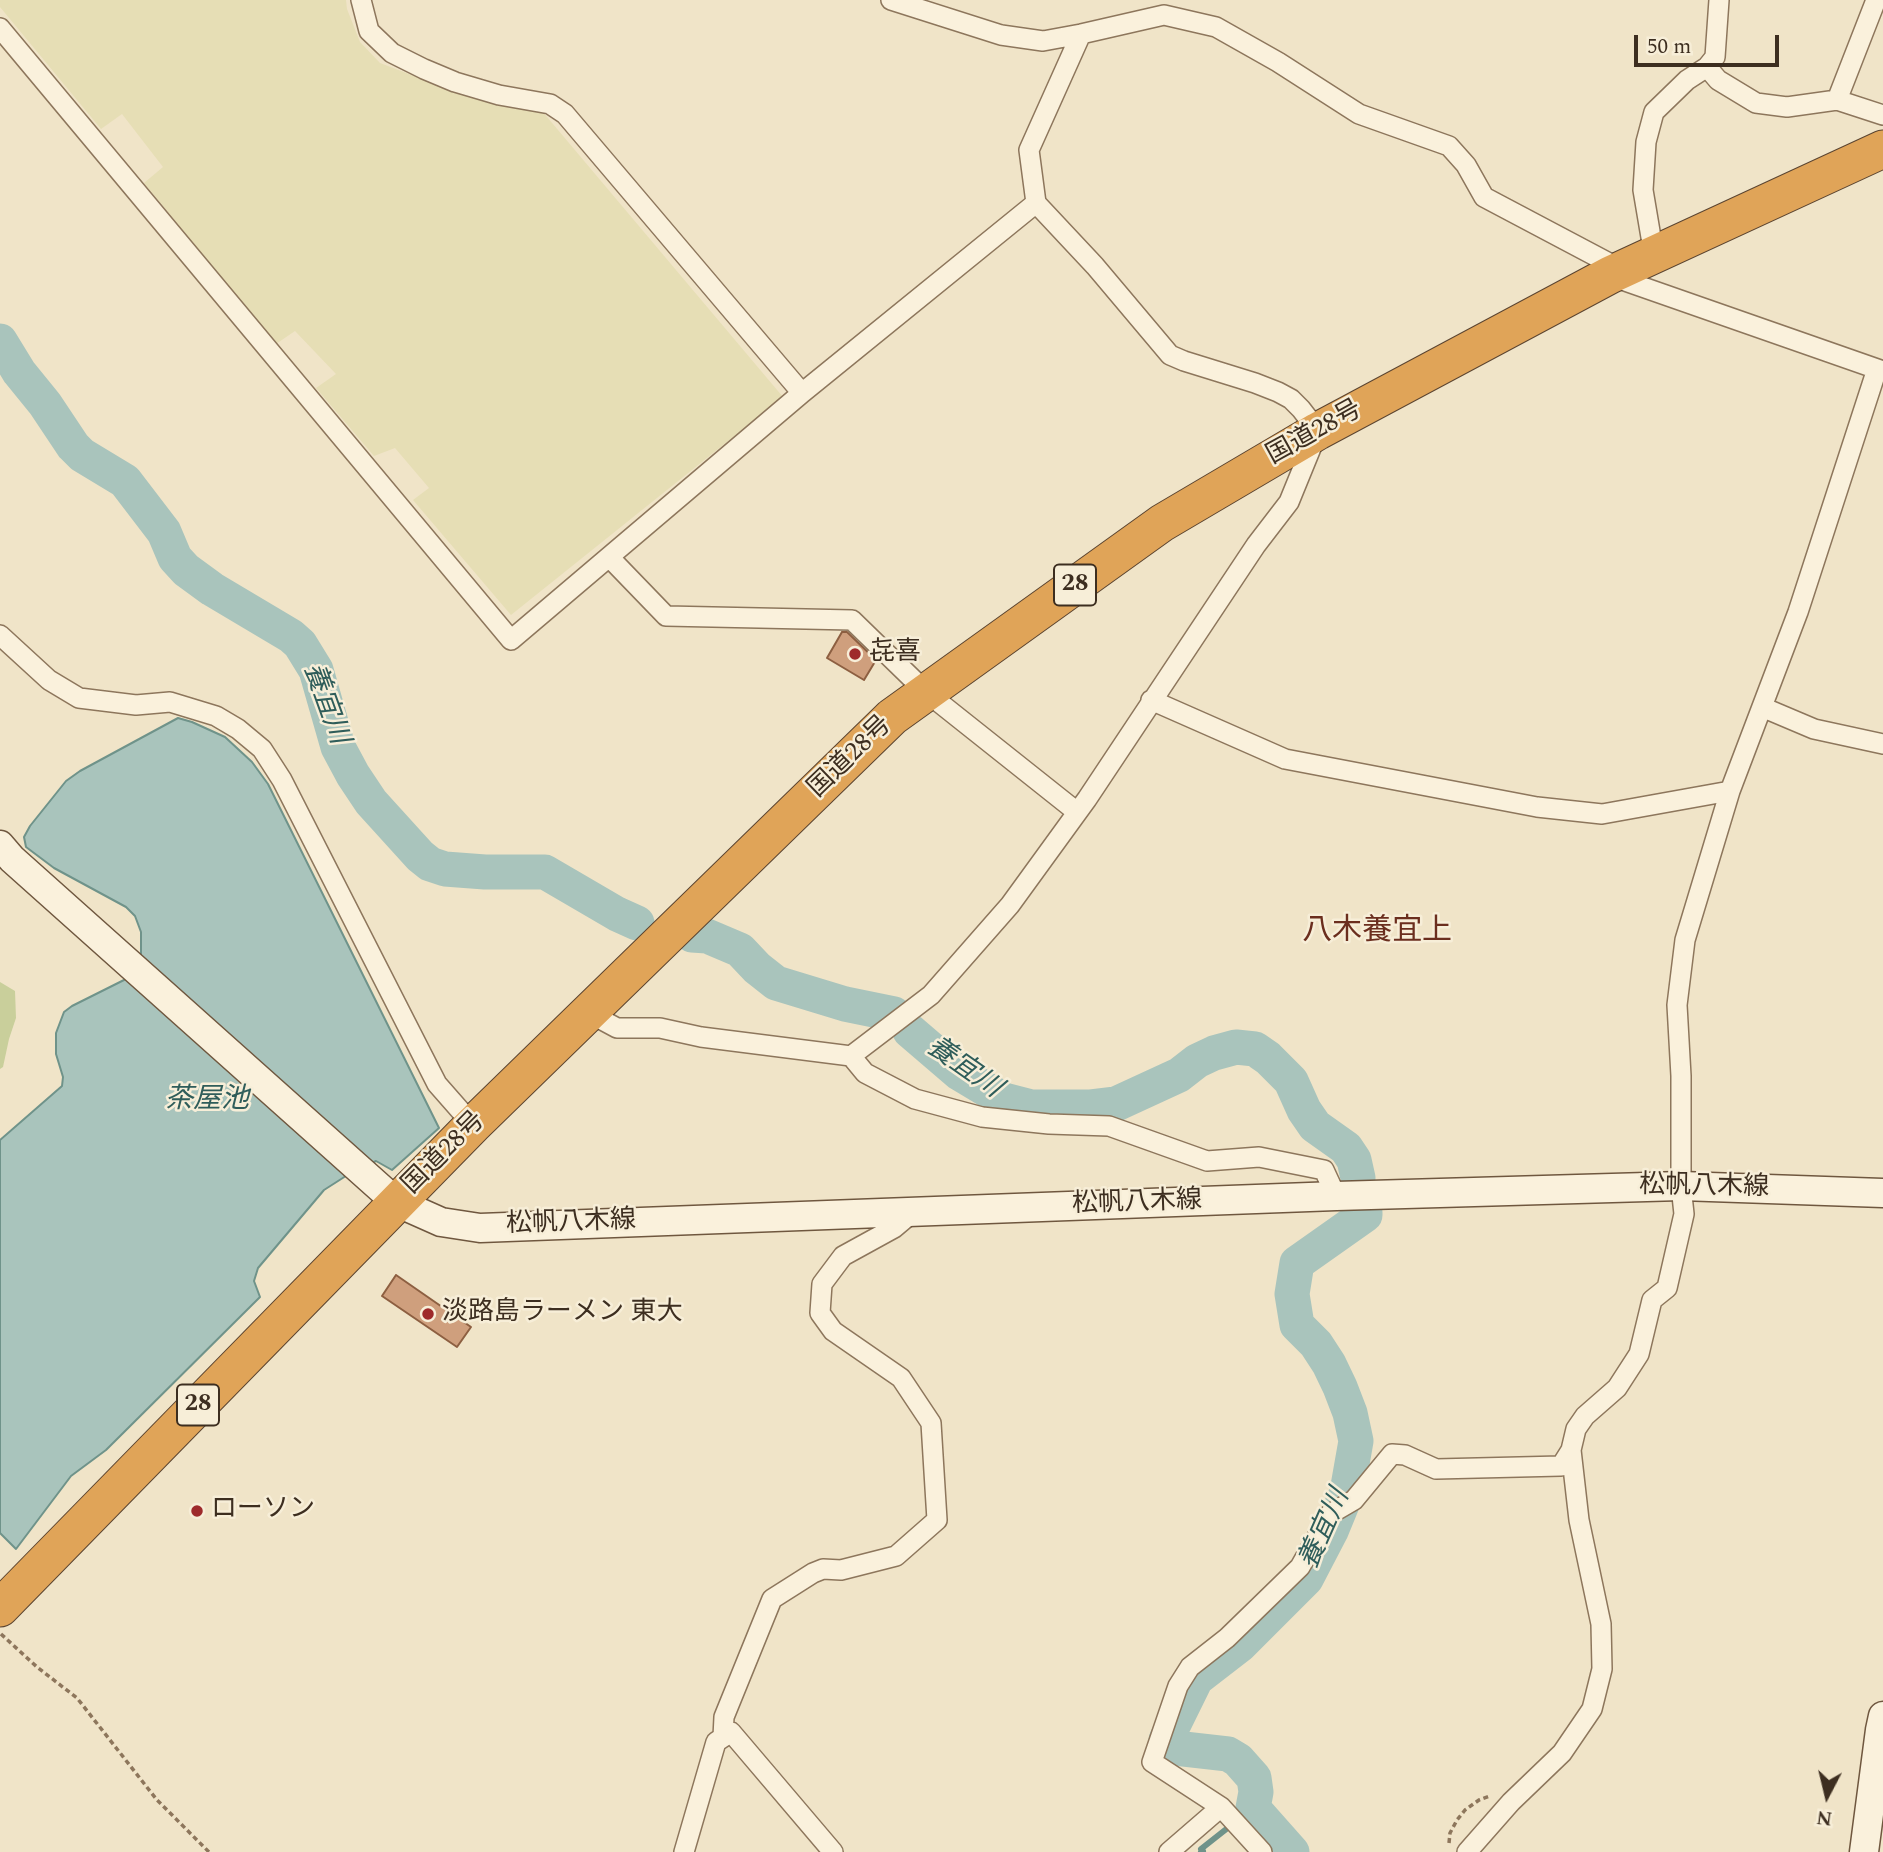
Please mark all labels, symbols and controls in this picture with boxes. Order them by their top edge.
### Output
scale bar [1638,21,1783,65]
text: 50 m [1647,31,1691,63]
street label: 国道28号 [1262,395,1368,473]
road number: 28 [1054,564,1096,606]
place label: 㐂喜 [869,638,921,670]
marker: 㐂喜 [847,646,863,662]
water label: 養宜川 [294,659,354,749]
street label: 国道28号 [803,711,899,805]
district label: 八木養宜上 [1302,915,1452,951]
water label: 養宜川 [919,1031,1007,1107]
water label: 茶屋池 [165,1085,249,1119]
street label: 国道28号 [397,1106,493,1202]
street label: 松帆八木線 [1639,1171,1769,1205]
street label: 松帆八木線 [1071,1186,1203,1222]
street label: 松帆八木線 [505,1206,637,1242]
place label: 淡路島ラーメン 東大 [442,1298,682,1330]
marker: 淡路島ラーメン 東大 [420,1306,436,1322]
road number: 28 [177,1385,219,1426]
water label: 養宜川 [1294,1485,1358,1575]
place label: ローソン [211,1495,315,1527]
marker: ローソン [189,1503,205,1519]
north arrow [1792,1761,1862,1831]
text: N [1815,1802,1834,1833]

